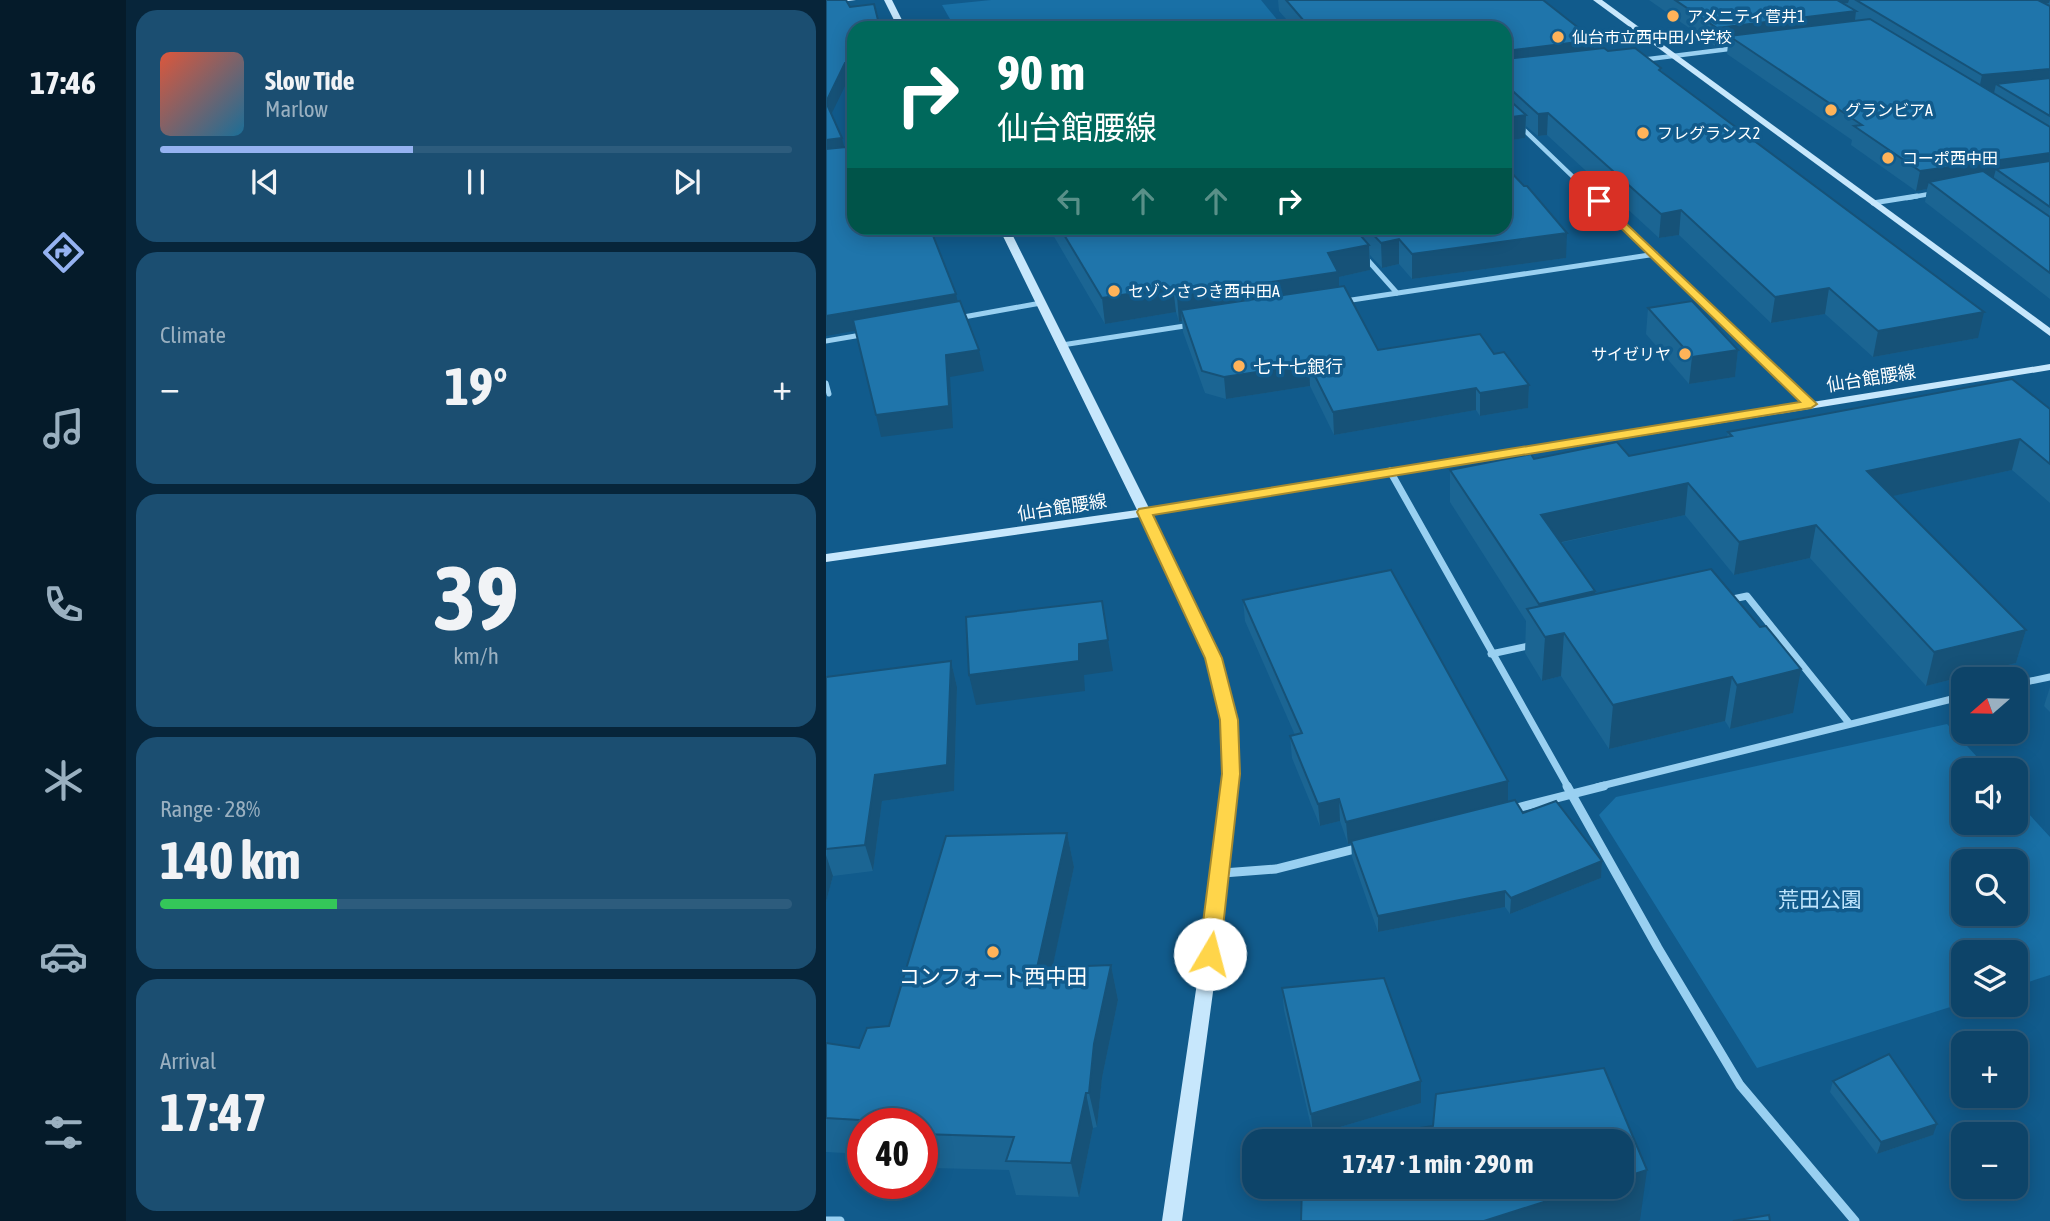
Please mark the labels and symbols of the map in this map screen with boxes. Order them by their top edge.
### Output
place label: アメニティ菅井1 [1687,7,1805,25]
marker: アメニティ菅井1 [1665,8,1681,24]
place label: 仙台市立西中田小学校 [1572,28,1732,46]
marker: 仙台市立西中田小学校 [1550,29,1566,45]
place label: グランビアA [1845,101,1933,119]
marker: グランビアA [1823,102,1839,118]
place label: フレグランス2 [1657,124,1760,142]
marker: フレグランス2 [1635,125,1651,141]
place label: コーポ西中田 [1902,149,1998,167]
marker: コーポ西中田 [1880,150,1896,166]
pin [1569,171,1629,231]
place label: セゾンさつき西中田A [1128,282,1280,300]
marker: セゾンさつき西中田A [1106,283,1122,299]
place label: サイゼリヤ [1591,345,1671,363]
marker: サイゼリヤ [1677,346,1693,362]
place label: 七十七銀行 [1253,356,1343,377]
marker: 七十七銀行 [1231,358,1247,374]
street label: 仙台館腰線 [1825,361,1917,395]
street label: 仙台館腰線 [1016,490,1108,524]
north arrow [1951,667,2028,744]
park label: 荒田公園 [1778,887,1862,911]
position arrow [1173,917,1247,991]
marker: コンフォート西中田 [985,944,1001,960]
place label: コンフォート西中田 [899,964,1087,988]
speed limit sign: 40 [847,1108,938,1199]

